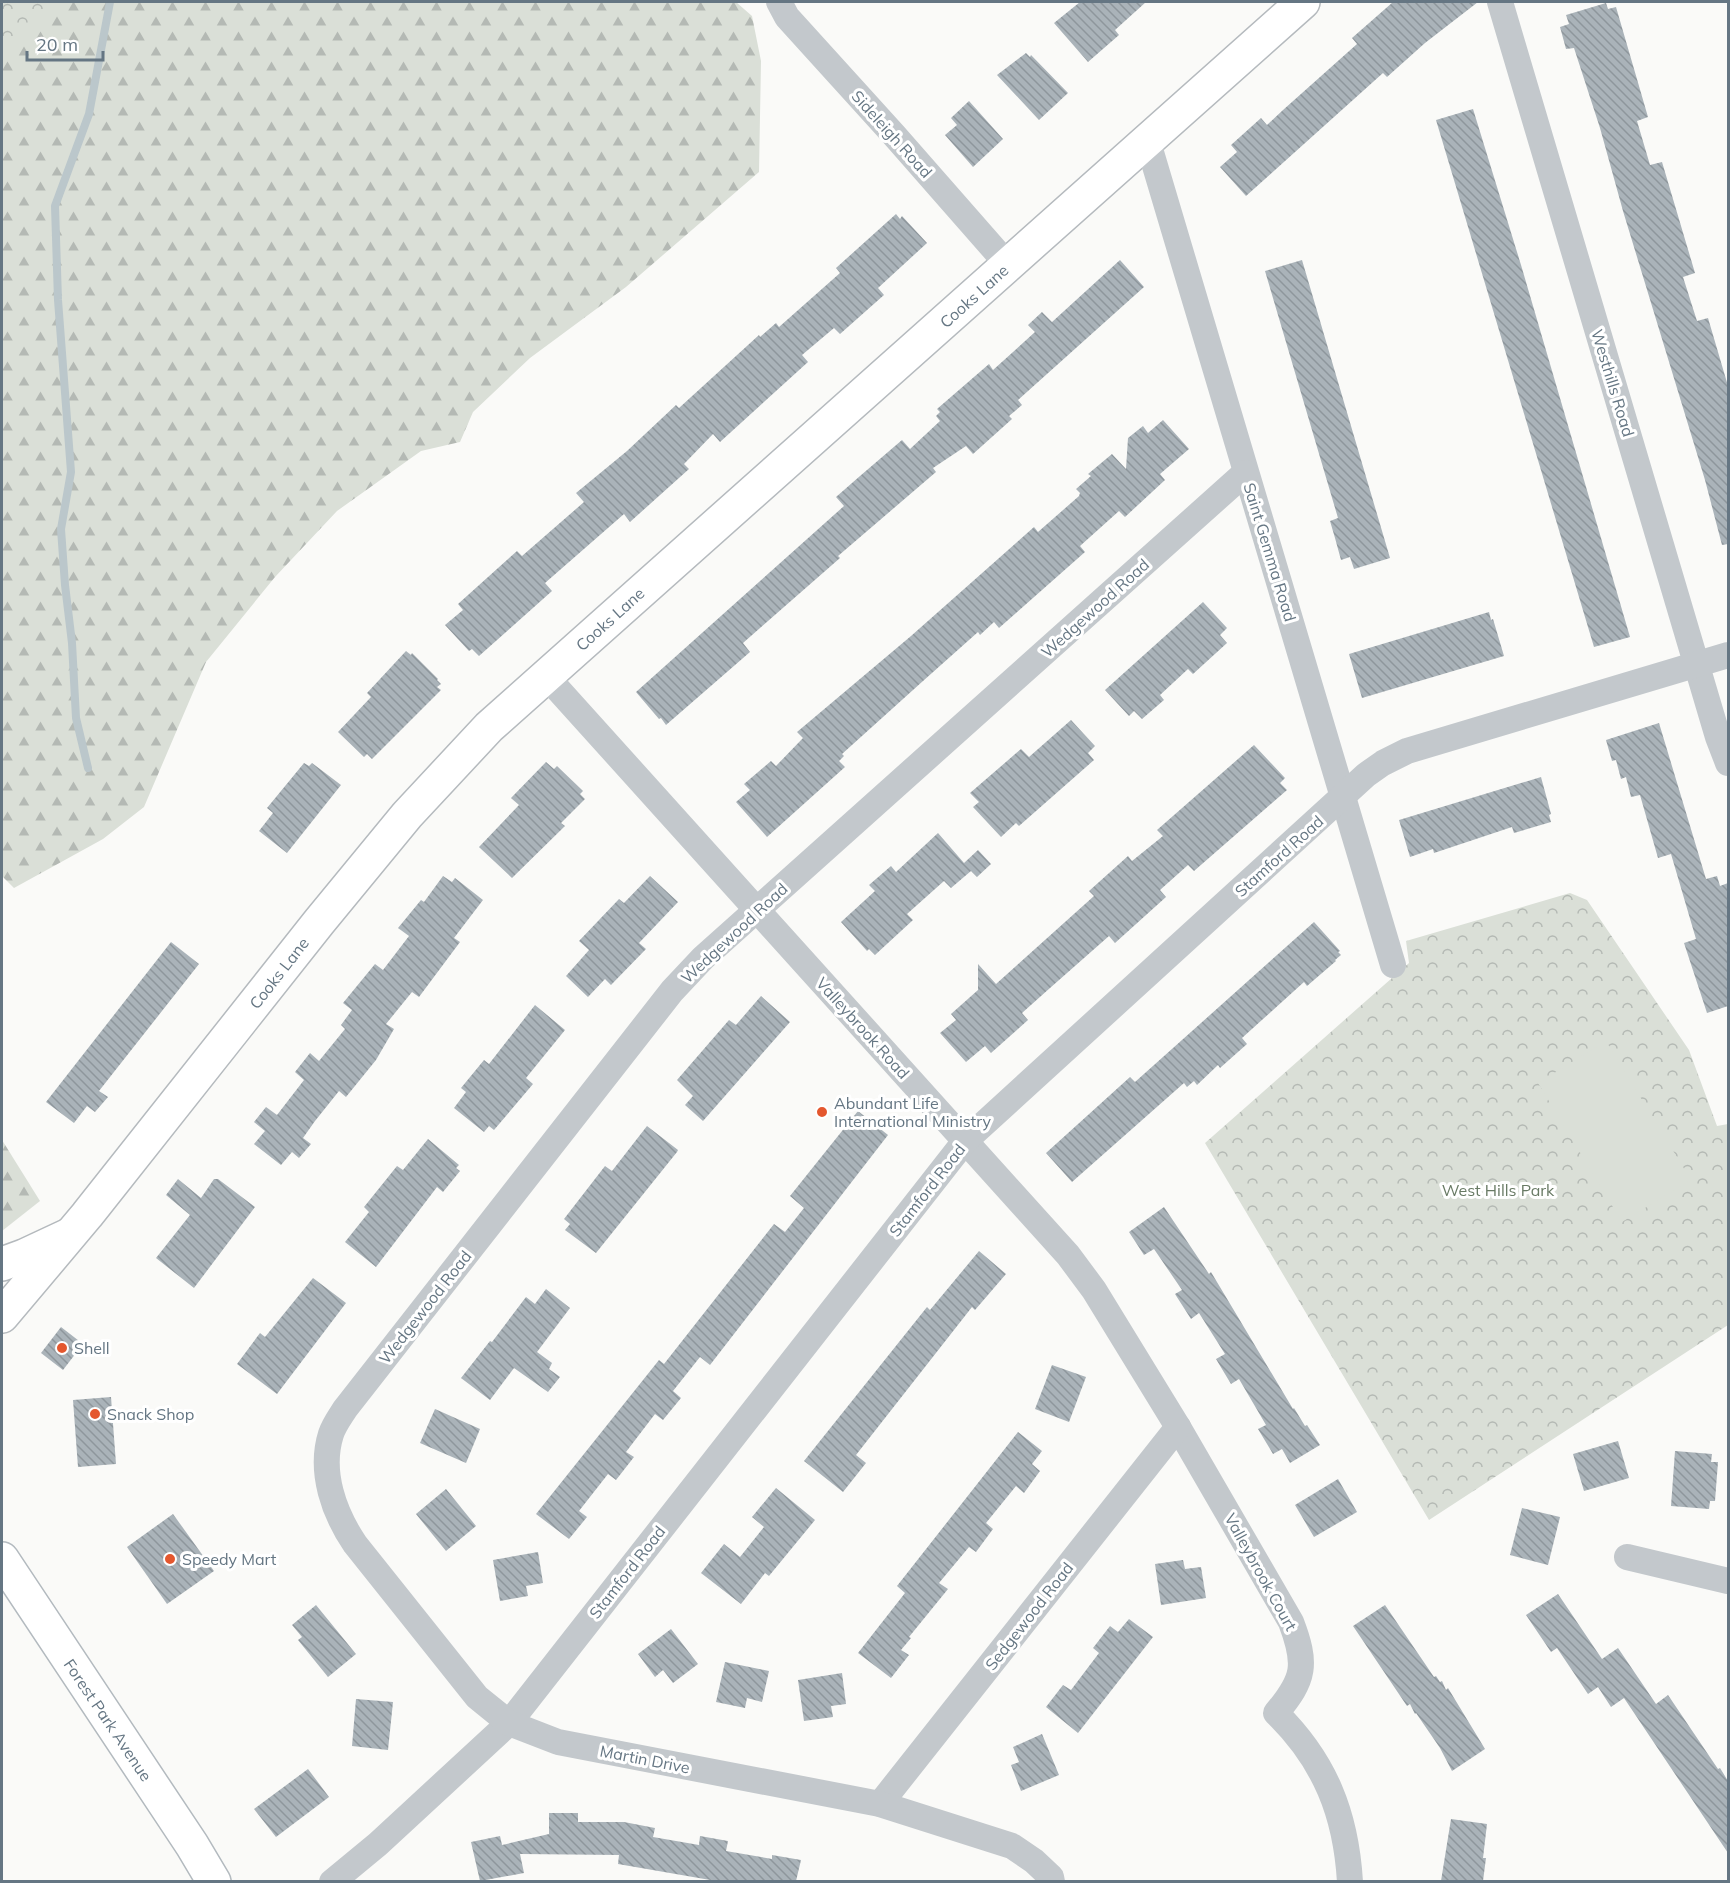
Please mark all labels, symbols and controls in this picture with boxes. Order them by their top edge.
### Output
scale bar [27,24,104,62]
text: 20 m [36,33,78,56]
street label: Sideleigh Road [847,86,937,182]
street label: Cooks Lane [936,260,1012,332]
street label: Westhills Road [1587,327,1639,439]
street label: Saint Gemma Road [1239,480,1301,624]
street label: Wedgewood Road [1037,554,1153,662]
street label: Cooks Lane [572,583,648,655]
street label: Stamford Road [1231,811,1327,901]
street label: Wedgewood Road [677,878,791,988]
street label: Cooks Lane [245,933,313,1013]
street label: Valleybrook Road [812,973,914,1083]
place label: Abundant Life International Ministry [834,1093,991,1131]
marker: Abundant Life International Ministry [815,1105,829,1119]
street label: Stamford Road [885,1140,969,1240]
park label: West Hills Park [1442,1180,1555,1200]
street label: Wedgewood Road [374,1246,476,1368]
place label: Shell [74,1338,110,1358]
marker: Shell [55,1341,69,1355]
place label: Snack Shop [107,1404,194,1424]
marker: Snack Shop [88,1407,102,1421]
street label: Valleybrook Court [1220,1510,1302,1635]
street label: Stamford Road [585,1522,669,1622]
place label: Speedy Mart [182,1549,277,1569]
marker: Speedy Mart [163,1552,177,1566]
street label: Sedgewood Road [981,1558,1077,1674]
street label: Forest Park Avenue [60,1655,156,1785]
street label: Martin Drive [598,1740,692,1778]

